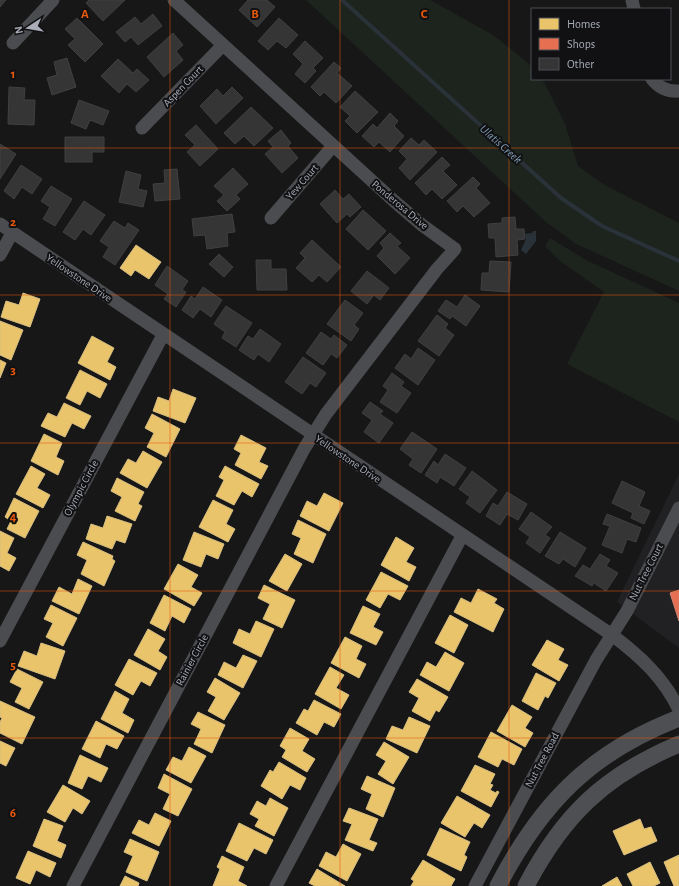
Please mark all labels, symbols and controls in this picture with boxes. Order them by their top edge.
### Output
north arrow [8,8,48,48]
text: A [81,8,89,21]
text: B [251,8,259,21]
text: C [421,8,428,21]
legend [531,8,671,80]
text: Homes [567,18,600,30]
text: N [13,25,25,35]
text: Shops [567,38,595,50]
text: Other [567,58,594,70]
street label: Aspen Court [161,63,205,109]
text: 1 [11,68,15,81]
water label: Ulatis Creek [478,122,525,166]
street label: Yew Court [284,162,321,202]
street label: Ponderosa Drive [370,178,430,232]
text: 2 [10,216,16,229]
street label: Yellowstone Drive [44,252,114,304]
text: 3 [10,364,16,377]
street label: Yellowstone Drive [313,433,383,485]
street label: Olympic Circle [62,458,100,518]
text: 4 [10,511,17,524]
street label: Nut Tree Court [627,541,665,602]
street label: Rainier Circle [174,633,210,687]
text: 5 [10,659,16,672]
street label: Nut Tree Road [523,730,561,789]
text: 6 [10,807,16,820]

